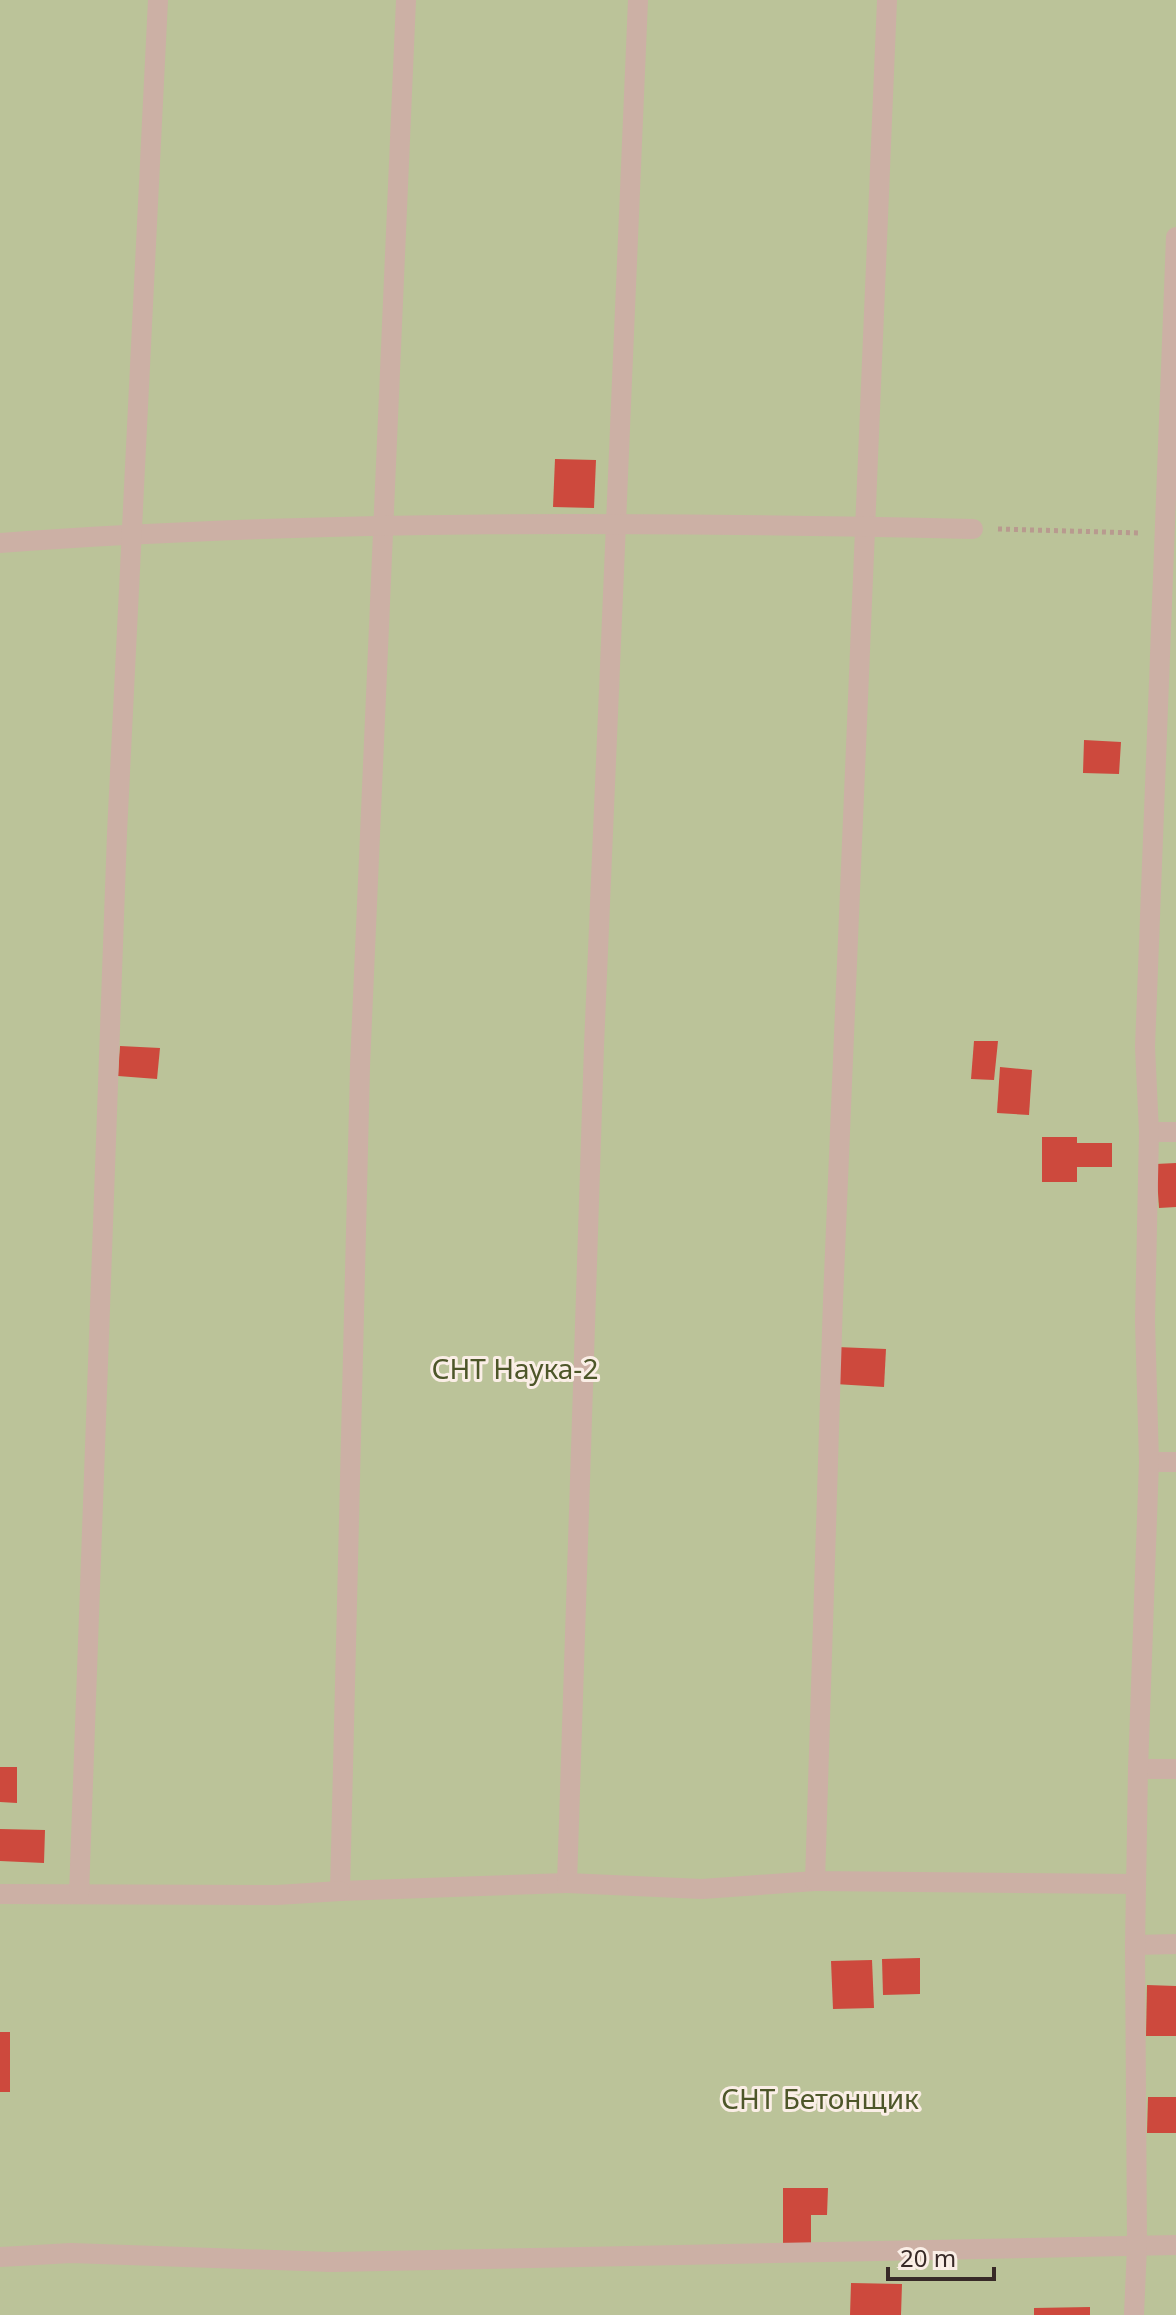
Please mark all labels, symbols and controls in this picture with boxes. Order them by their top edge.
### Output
park label: СНТ Наука-2 [432,1349,598,1387]
park label: СНТ Бетонщик [721,2079,919,2117]
scale bar [888,2231,994,2281]
text: 20 m [900,2241,956,2274]

